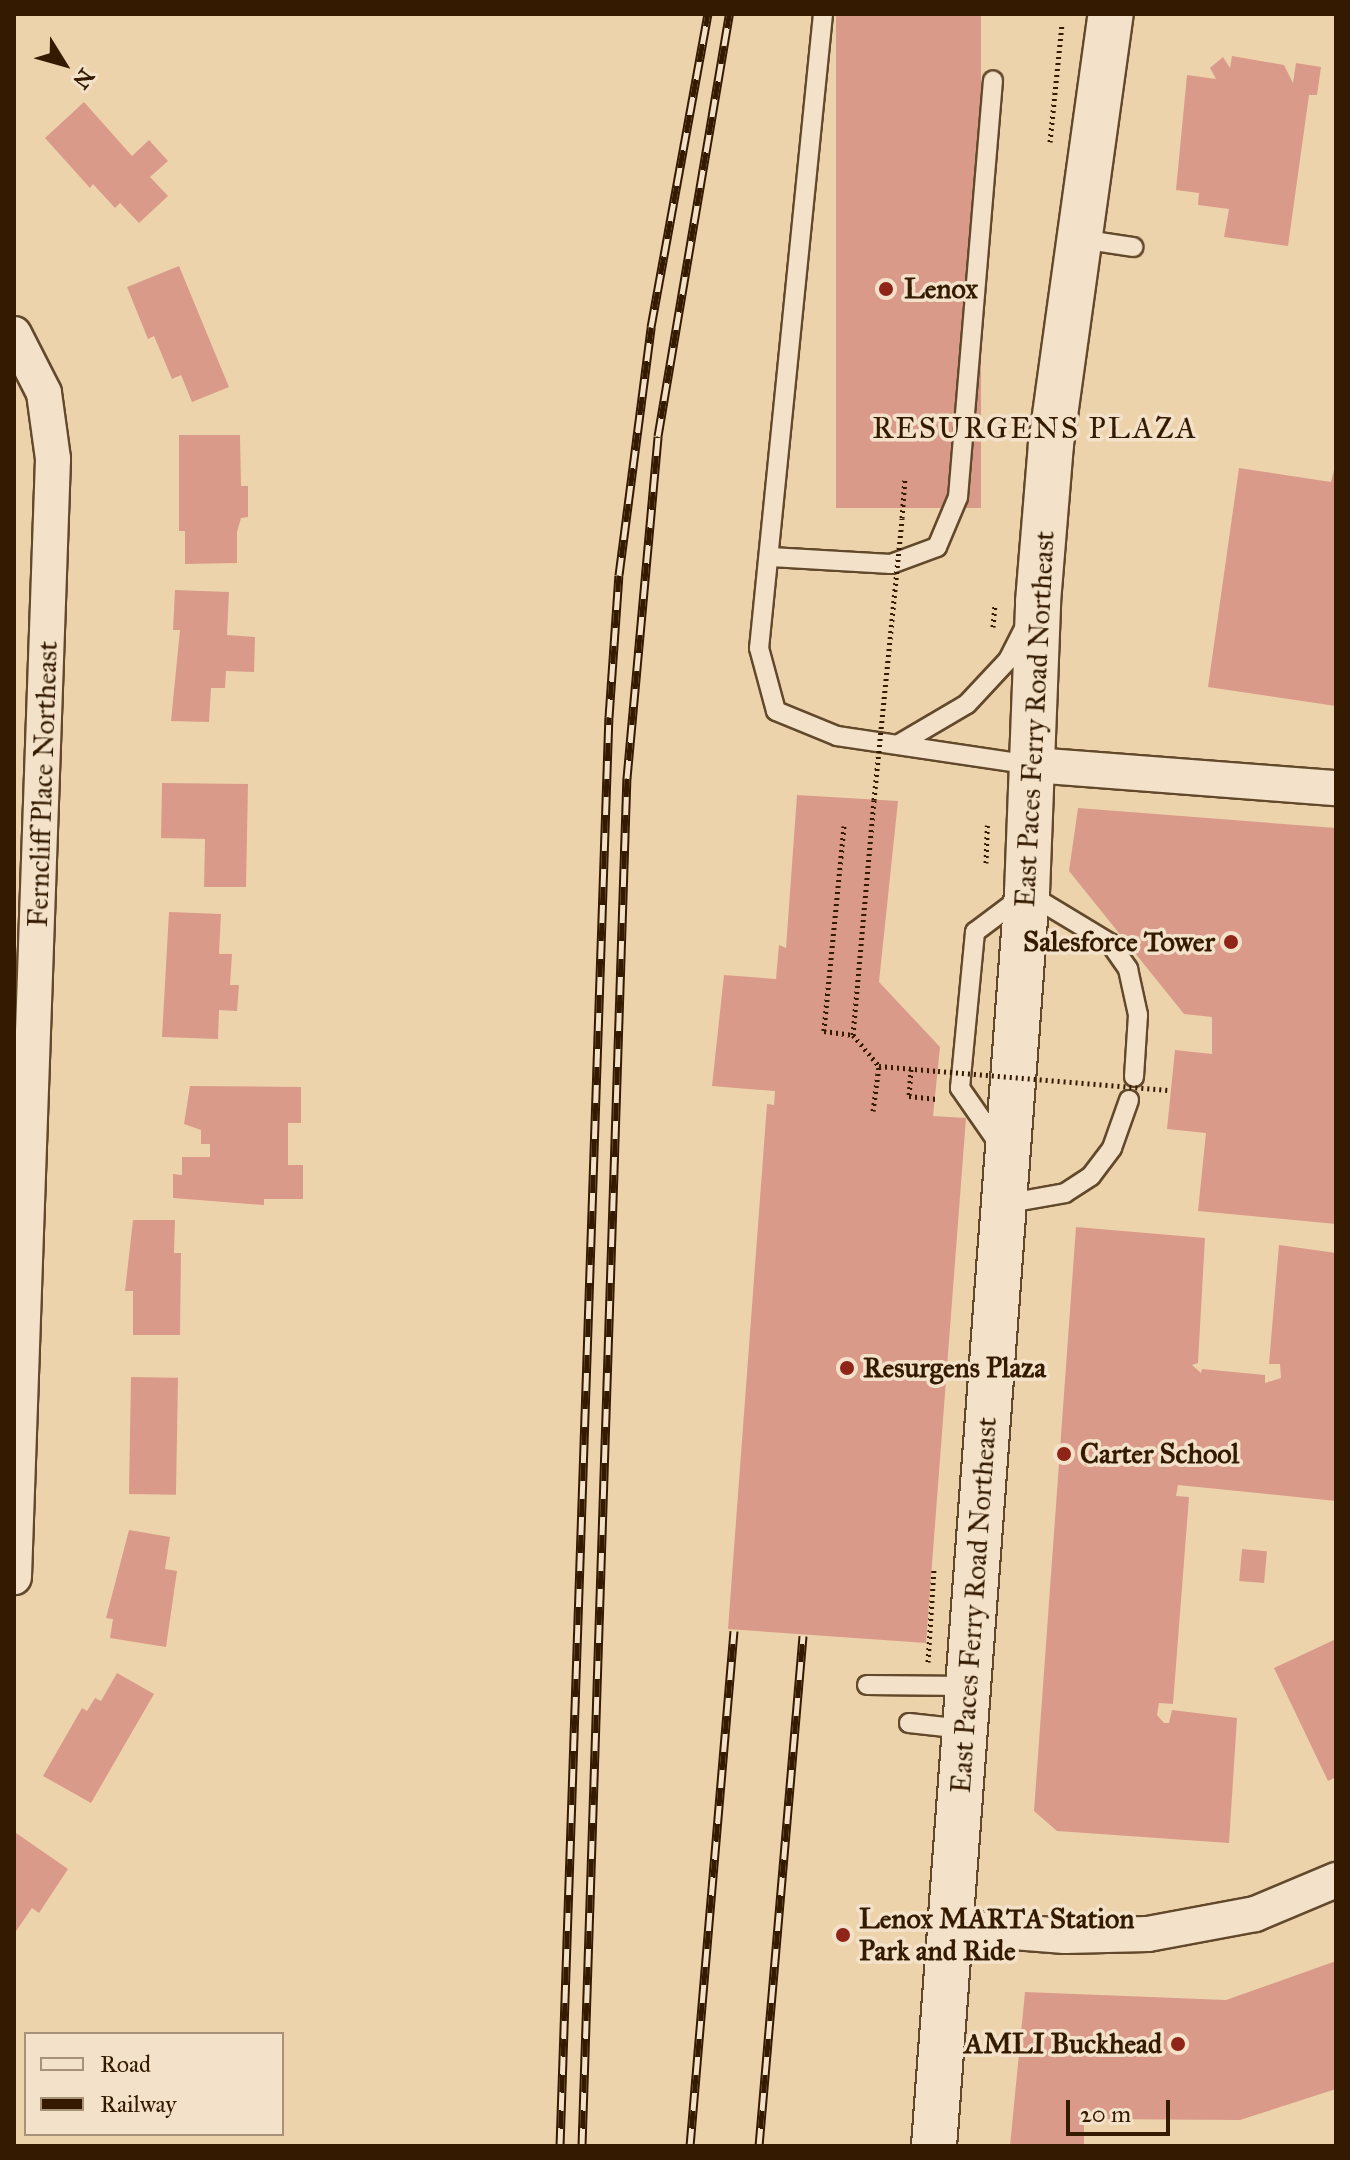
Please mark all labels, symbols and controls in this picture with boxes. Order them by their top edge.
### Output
north arrow [24,24,104,104]
text: N [67,63,100,94]
place label: Lenox [904,272,978,306]
marker: Lenox [875,278,897,300]
district label: RESURGENS PLAZA [872,410,1198,446]
street label: East Paces Ferry Road Northeast [1008,530,1062,908]
street label: Ferncliff Place Northeast [21,640,65,928]
place label: Salesforce Tower [1023,925,1215,959]
marker: Salesforce Tower [1222,933,1240,951]
place label: Resurgens Plaza [863,1351,1046,1385]
marker: Resurgens Plaza [838,1359,856,1377]
street label: East Paces Ferry Road Northeast [944,1416,1004,1794]
place label: Carter School [1080,1437,1239,1471]
marker: Carter School [1055,1445,1073,1463]
place label: Lenox MARTA Station Park and Ride [859,1902,1134,1968]
marker: Lenox MARTA Station Park and Ride [834,1926,852,1944]
place label: AMLI Buckhead [964,2027,1162,2061]
legend [24,2032,284,2136]
marker: AMLI Buckhead [1169,2035,1187,2053]
text: Road [100,2049,151,2079]
scale bar [1070,2084,1174,2134]
text: Railway [100,2089,177,2119]
text: 20 m [1080,2099,1131,2129]

